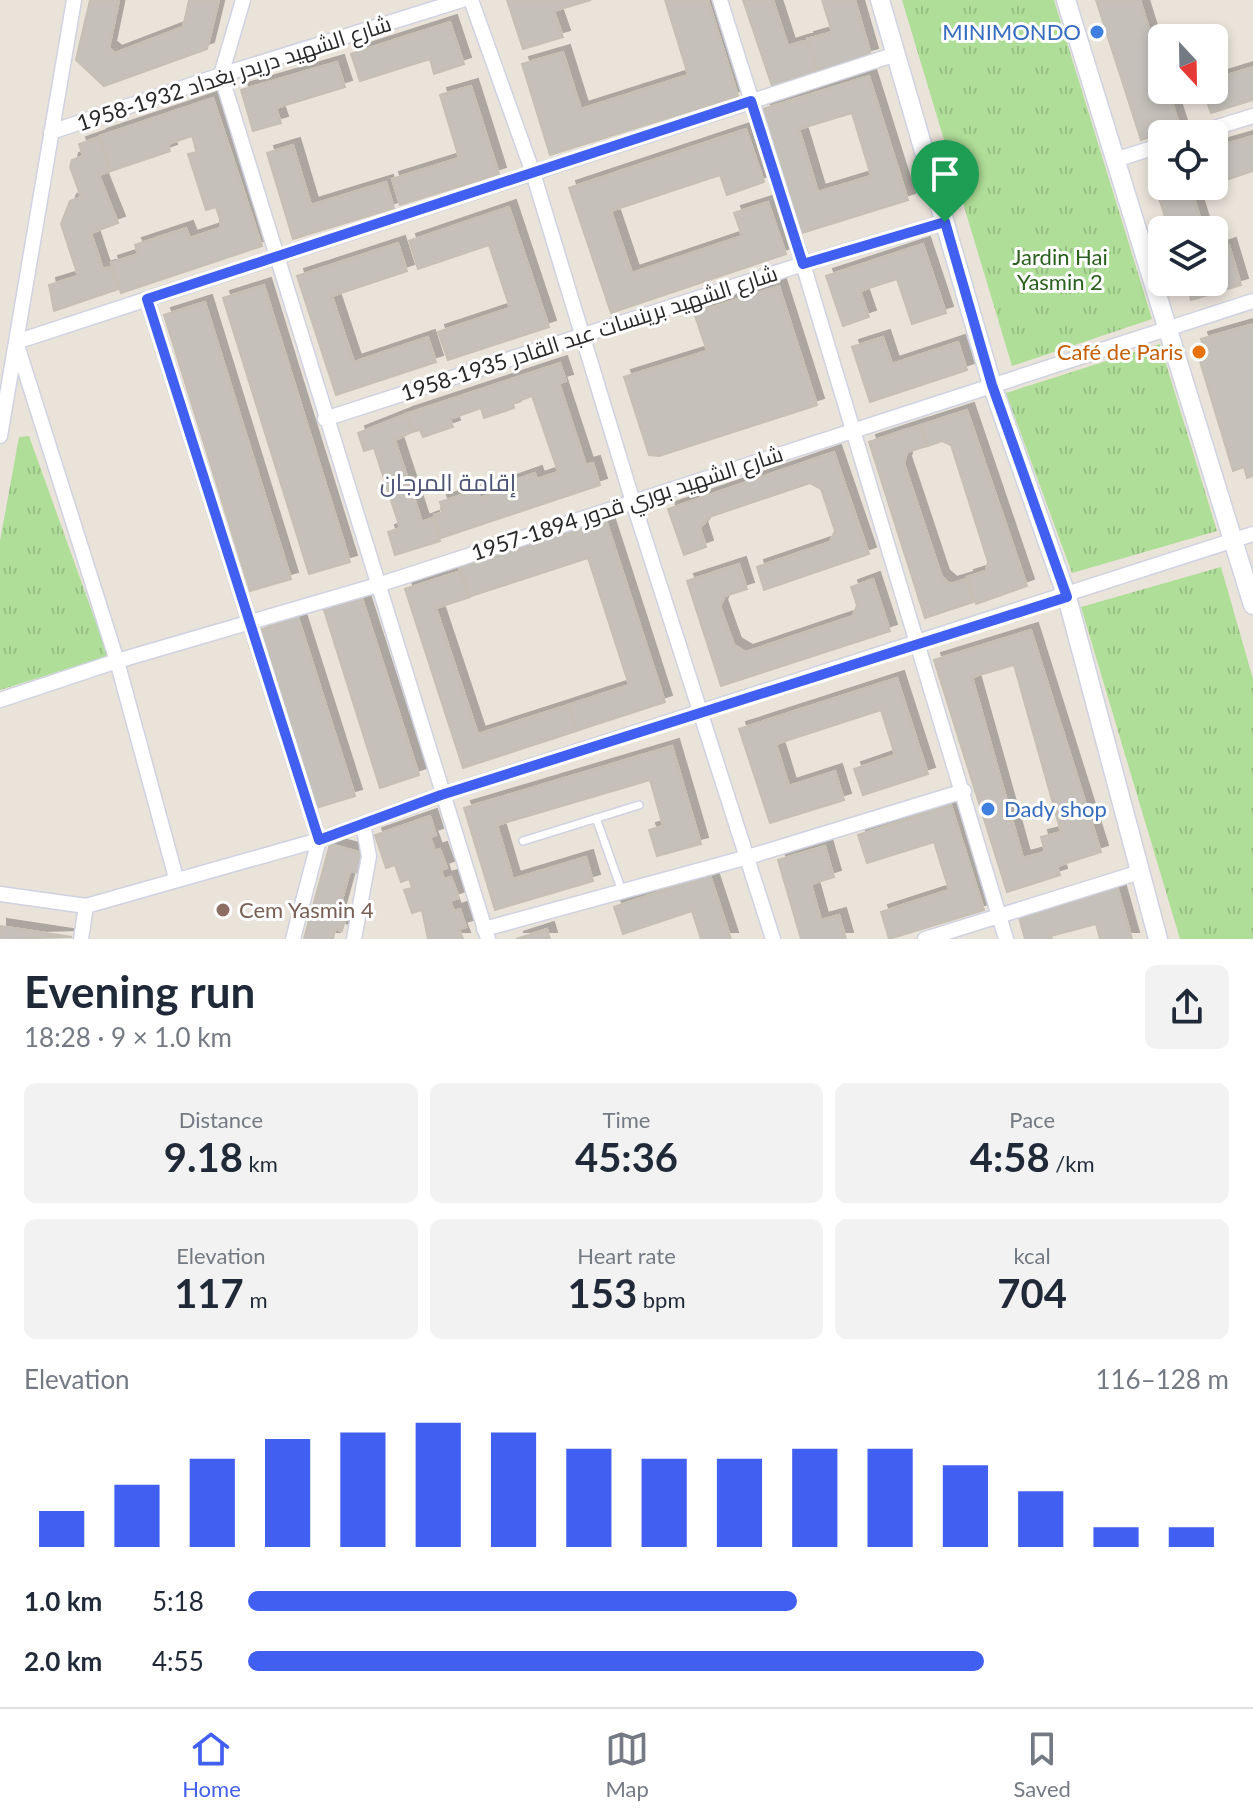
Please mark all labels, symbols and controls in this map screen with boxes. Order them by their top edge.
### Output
street label: شارع الشهيد دريدر بغداد 1932-1958 [73,9,395,138]
place label: MINIMONDO [942,18,1081,45]
marker: MINIMONDO [1088,23,1106,41]
north arrow [1148,24,1228,104]
map controls [1148,24,1228,296]
button: locate [1148,120,1228,200]
pin [911,140,979,222]
icon: arrive [923,152,967,196]
button: layers [1148,216,1228,296]
park label: Jardin Hai Yasmin 2 [1012,243,1108,295]
street label: شارع الشهيد برينسات عبد القادر 1935-1958 [397,259,781,408]
place label: Café de Paris [1057,338,1183,365]
marker: Café de Paris [1190,343,1208,361]
street label: شارع الشهيد بوري قدور 1894-1957 [468,439,787,570]
district label: إقامة المرجان [380,467,516,498]
place label: Dady shop [1004,795,1107,822]
marker: Dady shop [979,800,997,818]
place label: Cem Yasmin 4 [239,896,374,923]
marker: Cem Yasmin 4 [214,901,232,919]
text: Evening run [24,965,255,1017]
button: share [1145,965,1229,1049]
text: 18:28 · 9 × 1.0 km [24,1021,232,1053]
text: Distance [179,1106,263,1133]
text: Time [603,1106,650,1133]
text: Pace [1009,1106,1055,1133]
text: 9.18 [164,1133,243,1181]
text: 45:36 [575,1133,678,1181]
text: 4:58 [970,1133,1050,1181]
text: km [243,1150,278,1177]
text: /km [1050,1150,1095,1177]
text: Elevation [176,1242,266,1269]
text: Heart rate [577,1242,676,1269]
text: kcal [1014,1242,1051,1269]
text: 117 [174,1269,244,1317]
text: 153 [567,1269,637,1317]
text: 704 [997,1269,1067,1317]
text: m [244,1286,268,1313]
text: bpm [637,1286,685,1313]
text: Elevation [24,1363,130,1395]
text: 116–128 m [1095,1363,1229,1395]
text: 1.0 km [24,1585,102,1617]
text: 5:18 [152,1585,204,1617]
text: 2.0 km [24,1645,102,1677]
text: 4:55 [152,1645,204,1677]
tab: Home [182,1727,241,1802]
tab: Map [605,1727,649,1802]
tab: Saved [1013,1727,1071,1802]

